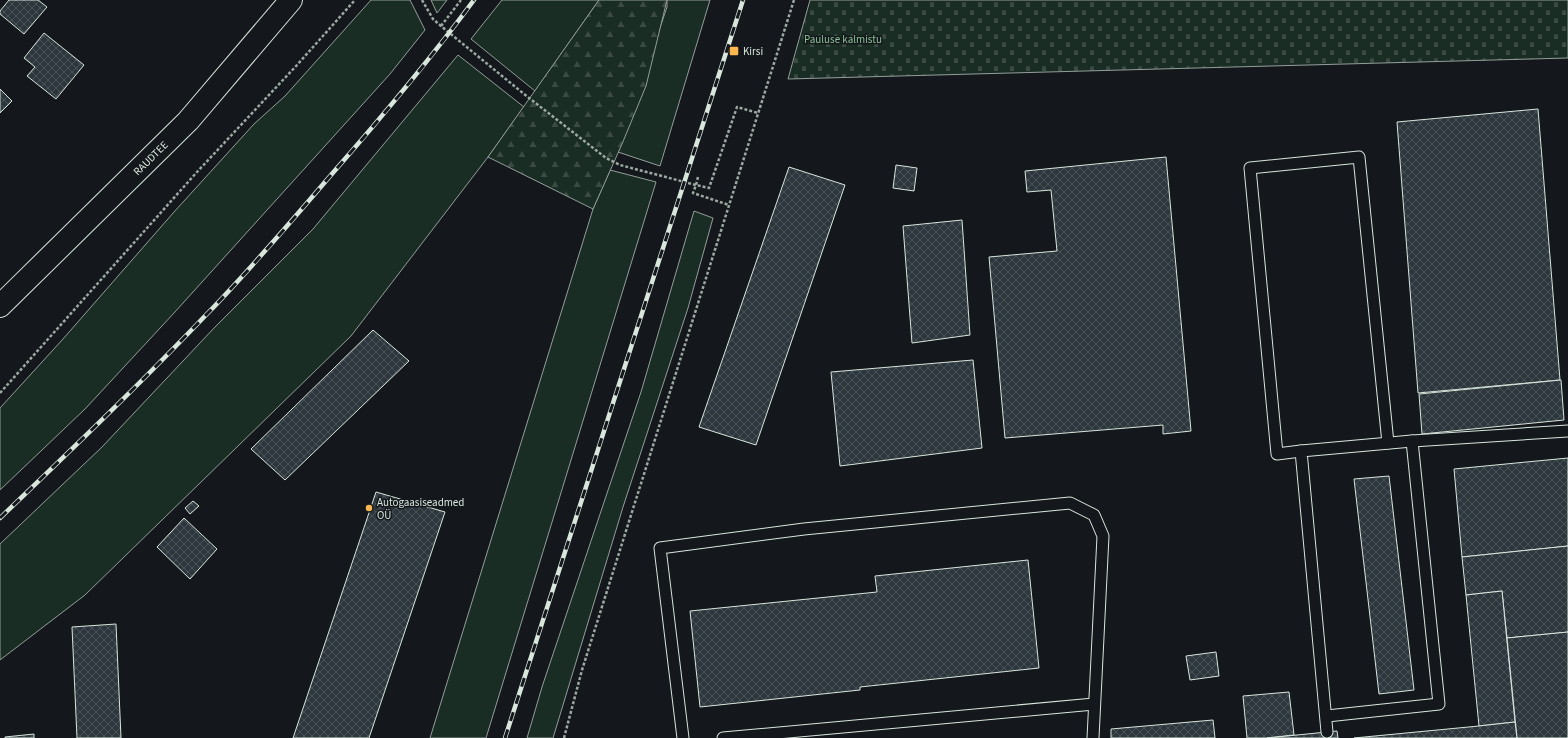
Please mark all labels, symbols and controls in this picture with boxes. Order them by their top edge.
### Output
park label: Pauluse kalmistu [804,32,882,47]
place label: Kirsi [743,44,763,59]
marker: Kirsi [728,45,740,57]
street label: RAUDTEE [130,137,171,178]
place label: Autogaasiseadmed OÜ [377,495,464,523]
marker: Autogaasiseadmed OÜ [364,503,374,513]

